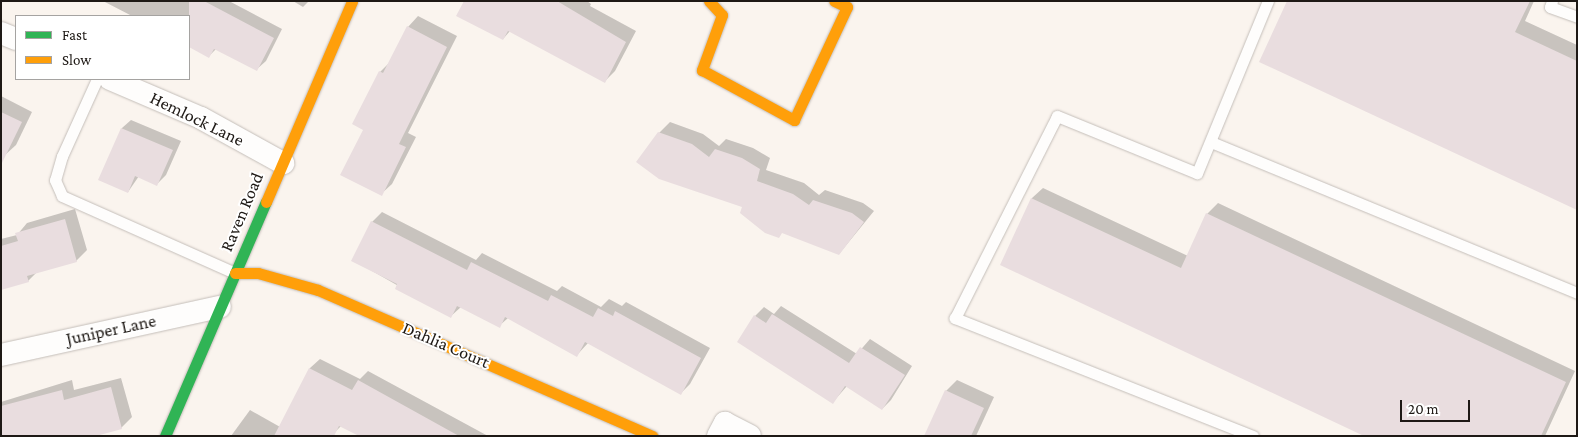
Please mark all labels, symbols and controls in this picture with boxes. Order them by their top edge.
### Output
legend [15,15,190,80]
text: Fast [62,27,87,43]
text: Slow [62,52,91,68]
street label: Hemlock Lane [146,87,248,151]
street label: Raven Road [216,169,268,255]
street label: Juniper Lane [64,310,158,350]
street label: Dahlia Court [399,317,493,373]
scale bar [1403,390,1473,422]
text: 20 m [1408,401,1439,417]

